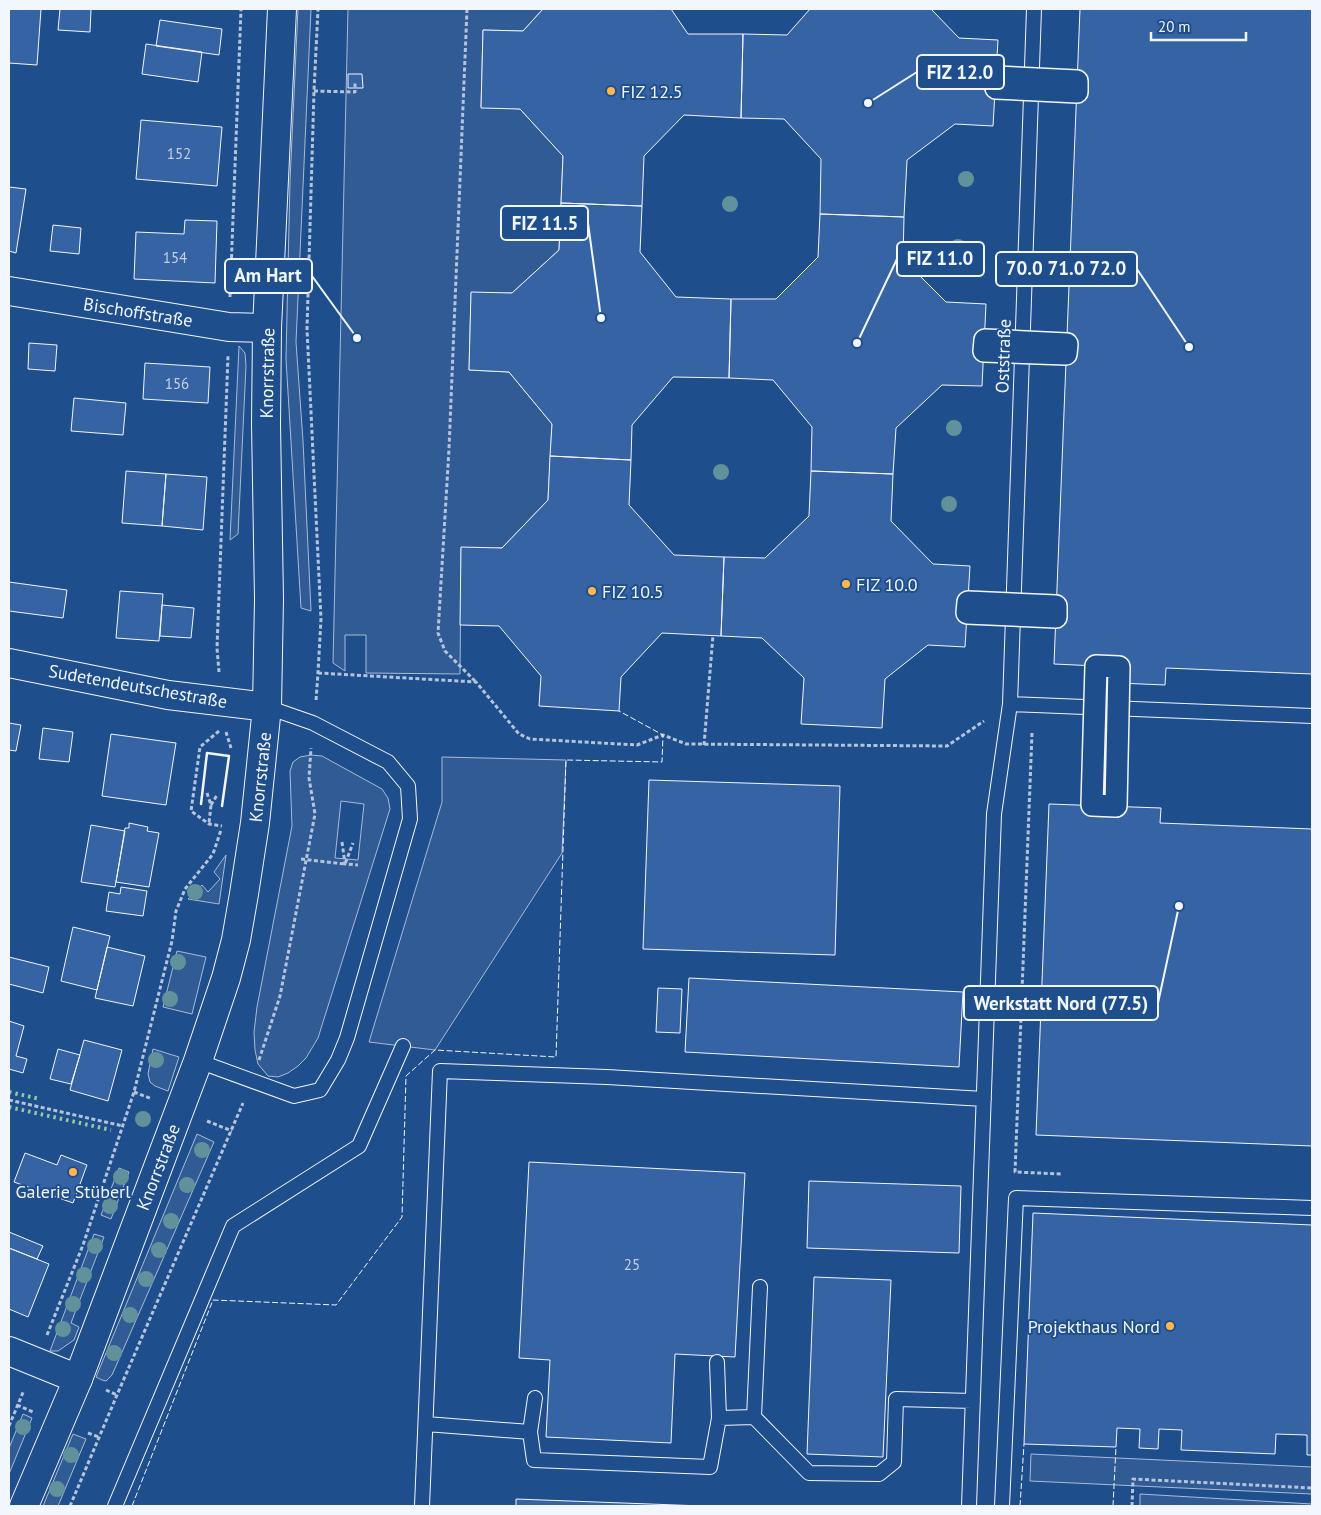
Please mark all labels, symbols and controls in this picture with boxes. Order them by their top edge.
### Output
scale bar [1151,10,1246,42]
text: 20 m [1158,17,1191,36]
callout: FIZ 12.0 [917,55,1004,89]
text: FIZ 12.0 [927,60,994,84]
place label: FIZ 12.5 [621,80,683,103]
marker: FIZ 12.5 [605,85,617,97]
house number: 152 [167,144,191,163]
callout: FIZ 11.5 [501,206,588,240]
text: FIZ 11.5 [512,211,578,235]
callout: FIZ 11.0 [897,242,984,276]
text: FIZ 11.0 [907,246,974,270]
house number: 154 [163,248,187,267]
callout: 70.0 71.0 72.0 [996,252,1137,286]
text: 70.0 71.0 72.0 [1006,256,1127,280]
callout: Am Hart [225,259,312,293]
text: Am Hart [234,263,302,287]
street label: Bischoffstraße [82,292,194,332]
street label: Oststraße [990,318,1016,394]
street label: Knorrstraße [255,327,279,419]
house number: 156 [165,374,189,393]
place label: FIZ 10.0 [856,573,918,596]
marker: FIZ 10.0 [840,578,852,590]
place label: FIZ 10.5 [602,580,664,603]
marker: FIZ 10.5 [586,585,598,597]
street label: Sudetendeutschestraße [47,659,229,713]
street label: Knorrstraße [244,731,276,823]
callout: Werkstatt Nord (77.5) [964,986,1158,1020]
text: Werkstatt Nord (77.5) [974,991,1148,1015]
street label: Knorrstraße [131,1121,185,1213]
marker: Galerie Stüberl [67,1166,79,1178]
place label: Galerie Stüberl [16,1180,131,1203]
house number: 25 [624,1255,640,1274]
place label: Projekthaus Nord [1028,1315,1160,1338]
marker: Projekthaus Nord [1164,1320,1176,1332]

